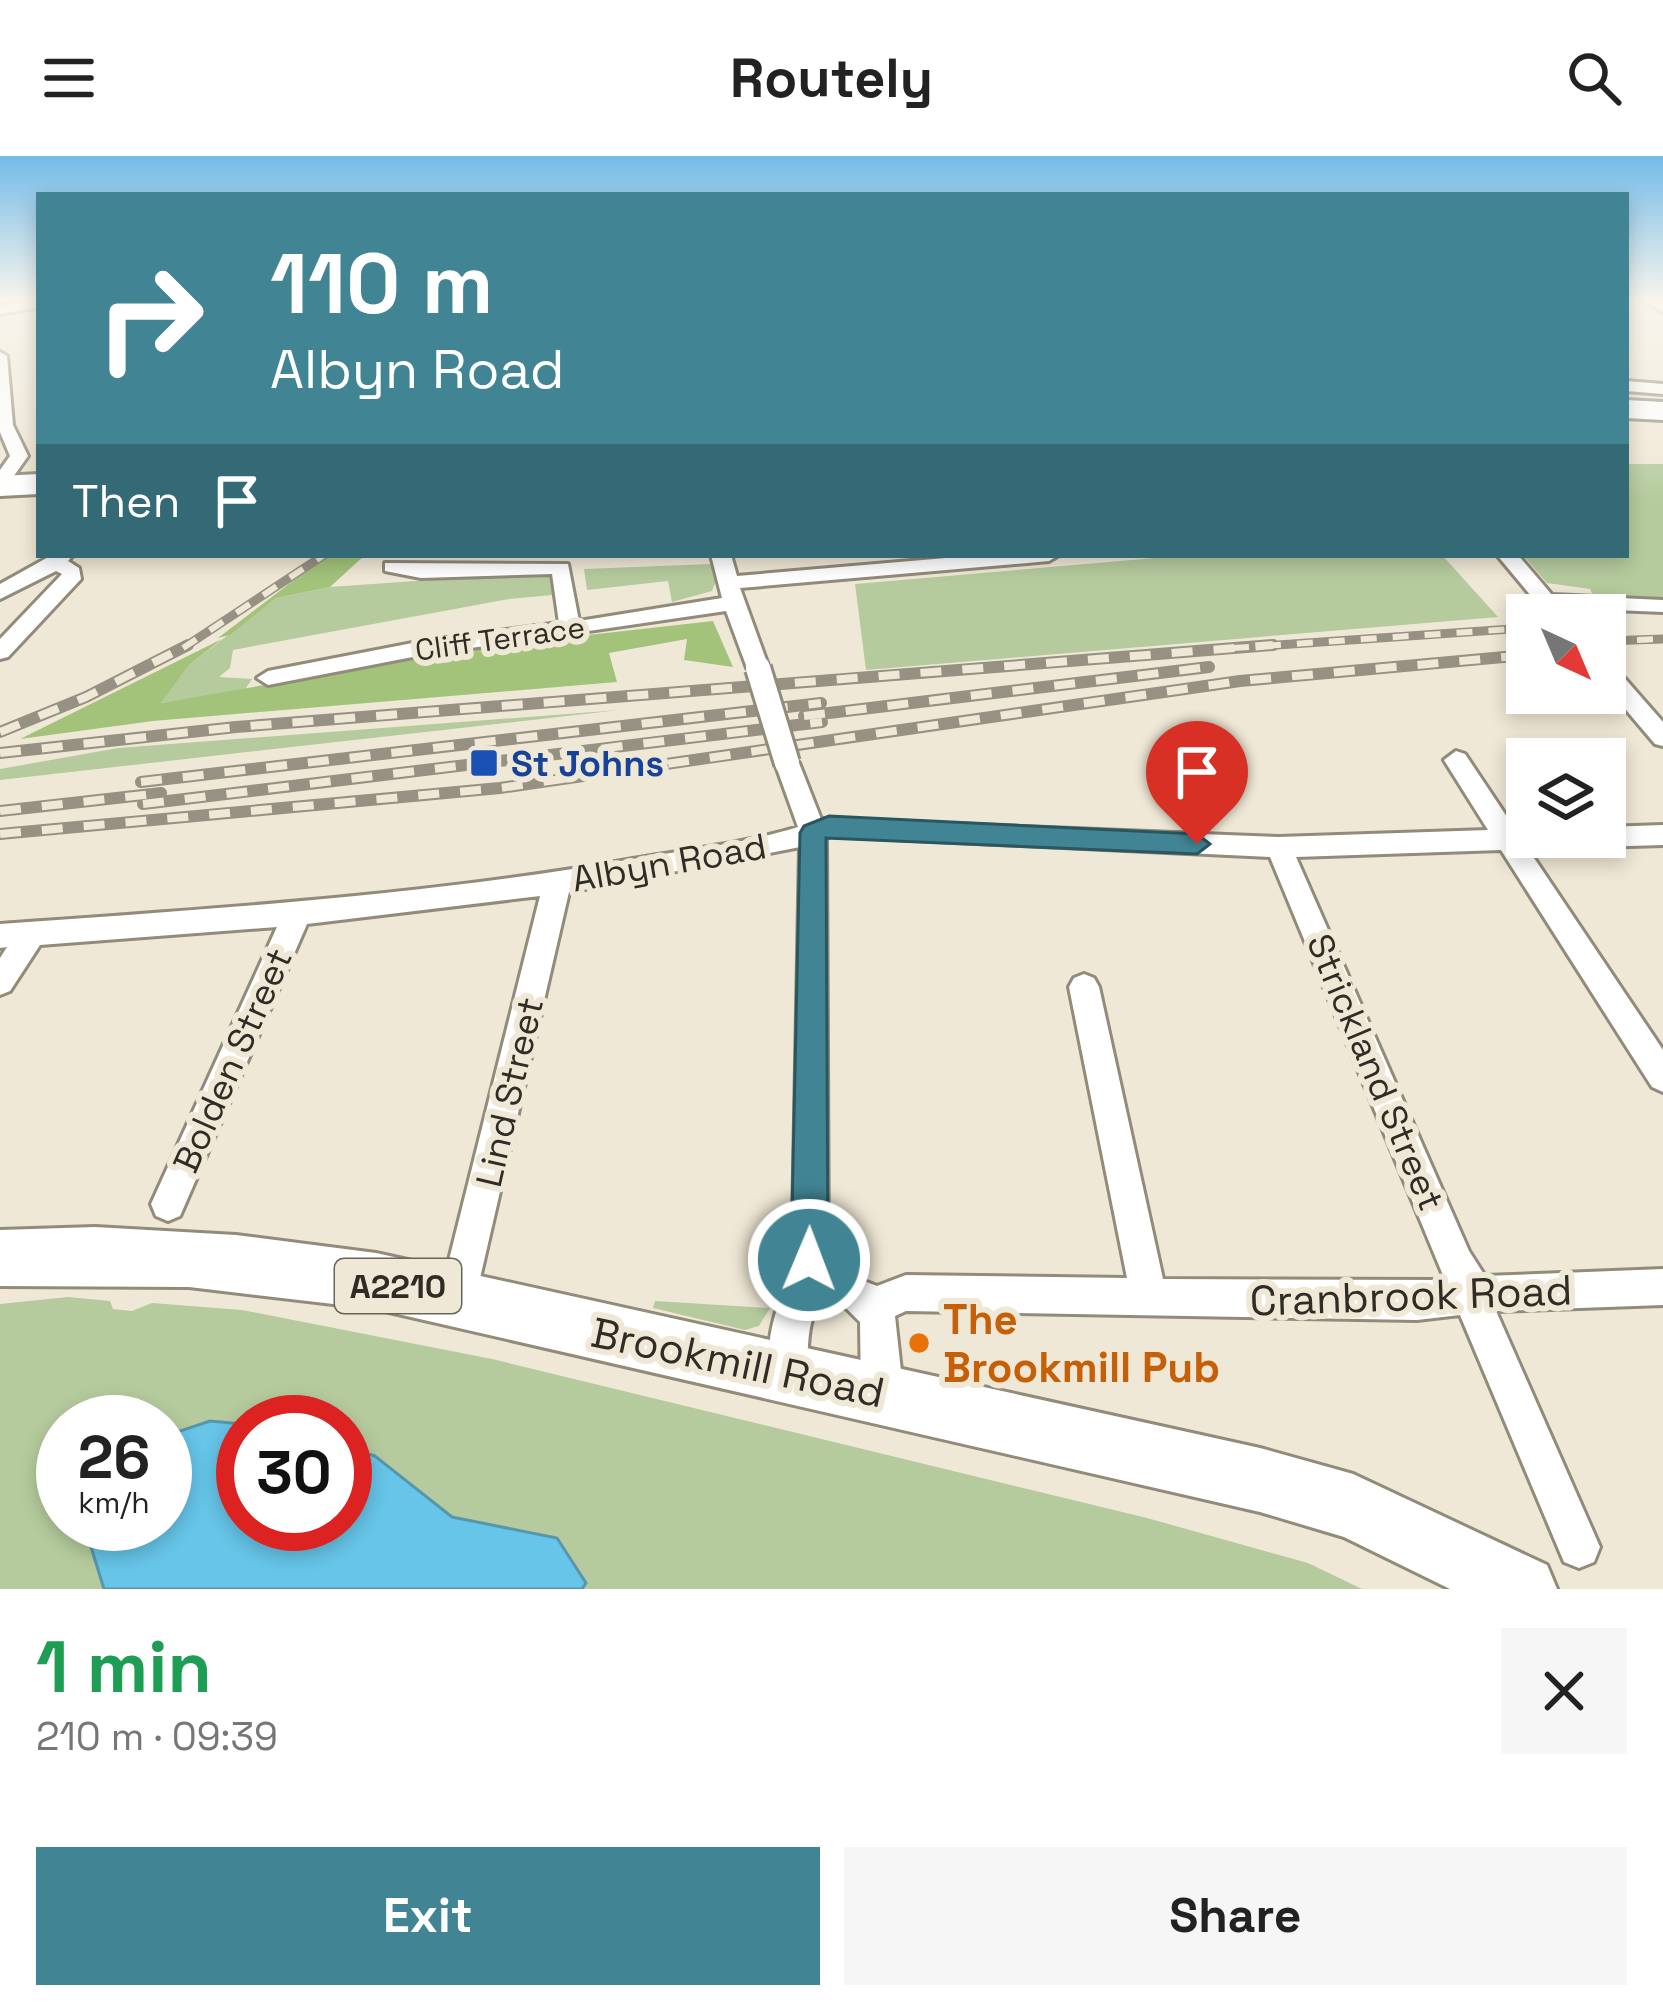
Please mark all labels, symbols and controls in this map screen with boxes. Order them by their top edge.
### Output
text: Routely [730,44,933,113]
icon: menu [36,45,102,111]
icon: search [1561,45,1627,111]
text: 110 m [270,230,493,338]
icon: right [72,240,228,396]
text: Albyn Road [270,335,565,404]
icon: arrive [204,468,270,534]
text: Then [72,473,180,530]
north arrow [1506,594,1626,714]
map controls [1506,594,1626,858]
street label: Cliff Terrace [413,607,587,670]
pin [1146,721,1248,844]
button: layers [1506,738,1626,858]
icon: arrive [1164,739,1230,805]
place label: St Johns [511,741,664,787]
marker: St Johns [468,747,500,779]
street label: Albyn Road [568,823,770,903]
street label: Strickland Street [1296,927,1454,1218]
street label: Bolden Street [163,941,303,1180]
street label: Lind Street [466,993,554,1191]
position arrow [746,1197,872,1323]
road number: A2210 [335,1259,461,1313]
street label: Cranbrook Road [1249,1263,1573,1328]
place label: The Brookmill Pub [943,1293,1220,1394]
street label: Brookmill Road [587,1306,889,1419]
marker: The Brookmill Pub [906,1330,932,1356]
speed limit sign: 30 [216,1395,372,1551]
text: 26 [78,1419,150,1496]
text: km/h [78,1483,150,1522]
text: 1 min [36,1621,212,1713]
button: close [1501,1628,1627,1754]
text: 210 m · 09:39 [36,1712,278,1761]
button: Exit [36,1847,820,1985]
button: Share [844,1847,1627,1985]

